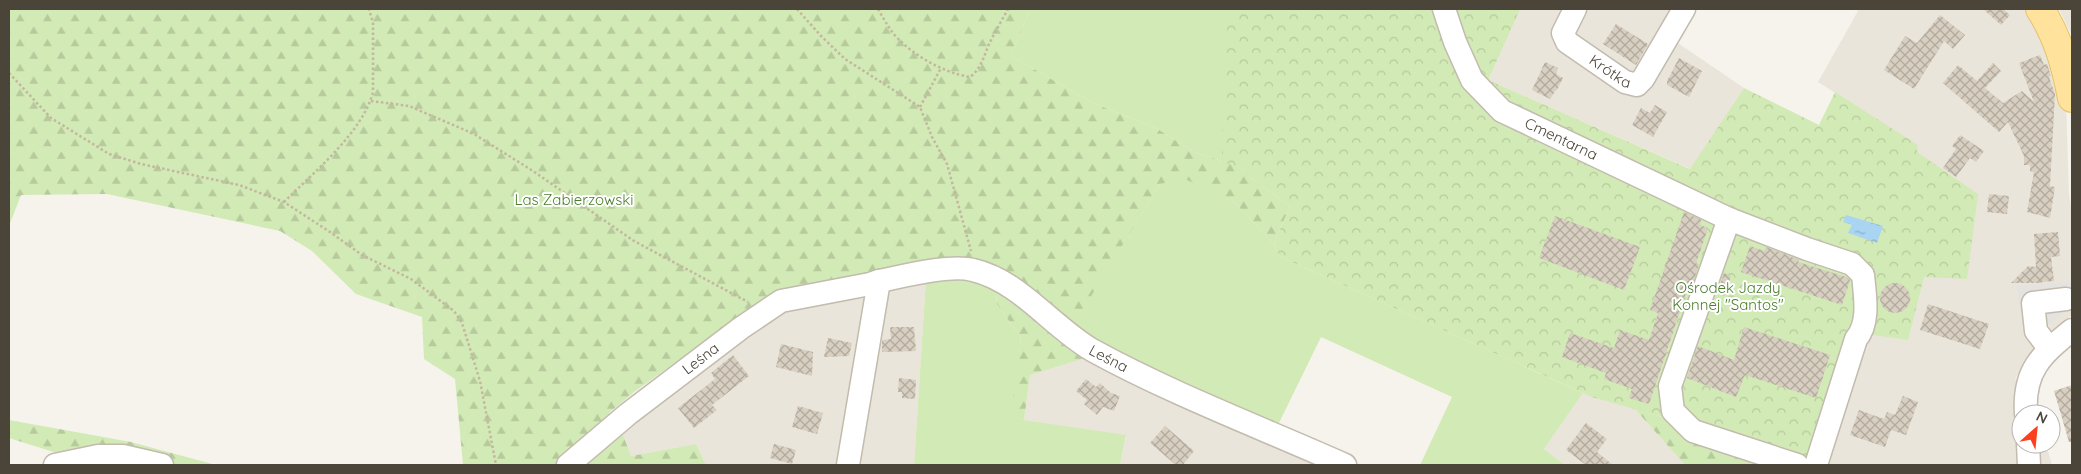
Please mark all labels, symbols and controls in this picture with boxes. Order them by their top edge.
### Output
street label: Krótka [1586,50,1633,92]
street label: Cmentarna [1522,113,1601,164]
park label: Las Zabierzowski [514,190,634,209]
park label: Ośrodek Jazdy Konnej "Santos" [1672,278,1784,314]
street label: Leśna [678,338,722,378]
street label: Leśna [1086,340,1131,376]
north arrow [2011,404,2061,454]
text: N [2033,407,2051,428]

